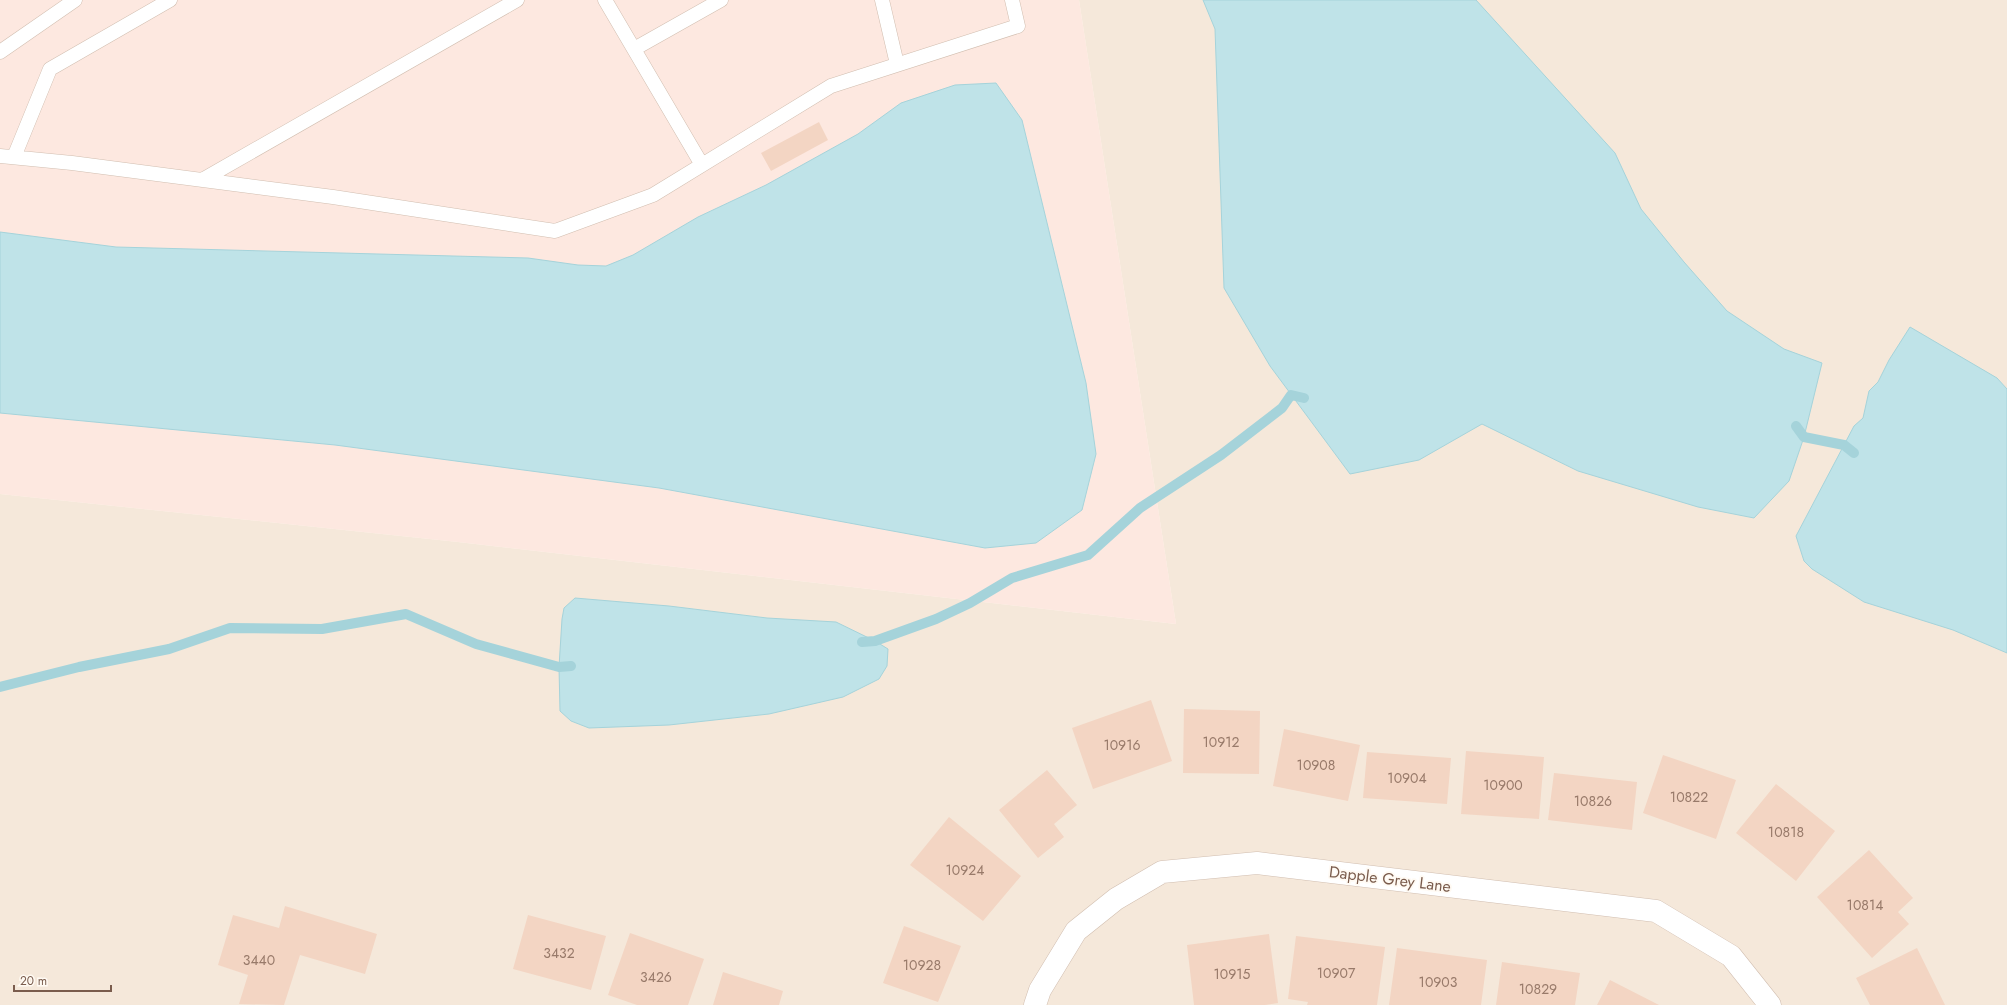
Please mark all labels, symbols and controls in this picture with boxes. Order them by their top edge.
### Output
house number: 10912 [1202,732,1240,752]
house number: 10916 [1103,735,1141,755]
house number: 10908 [1297,755,1335,775]
house number: 10904 [1387,768,1427,788]
house number: 10900 [1483,775,1523,795]
house number: 10822 [1670,787,1708,807]
house number: 10826 [1574,791,1612,811]
house number: 10818 [1768,822,1804,842]
house number: 10924 [946,860,984,880]
street label: Dapple Grey Lane [1328,860,1452,898]
house number: 10814 [1847,895,1883,915]
house number: 3432 [543,943,575,963]
house number: 3440 [243,950,275,970]
house number: 10928 [903,955,941,975]
house number: 10907 [1317,963,1356,983]
house number: 10915 [1214,964,1251,984]
scale bar [14,967,111,993]
house number: 3426 [640,967,672,987]
text: 20 m [20,972,47,990]
house number: 10903 [1419,972,1458,992]
house number: 10829 [1519,979,1557,999]

